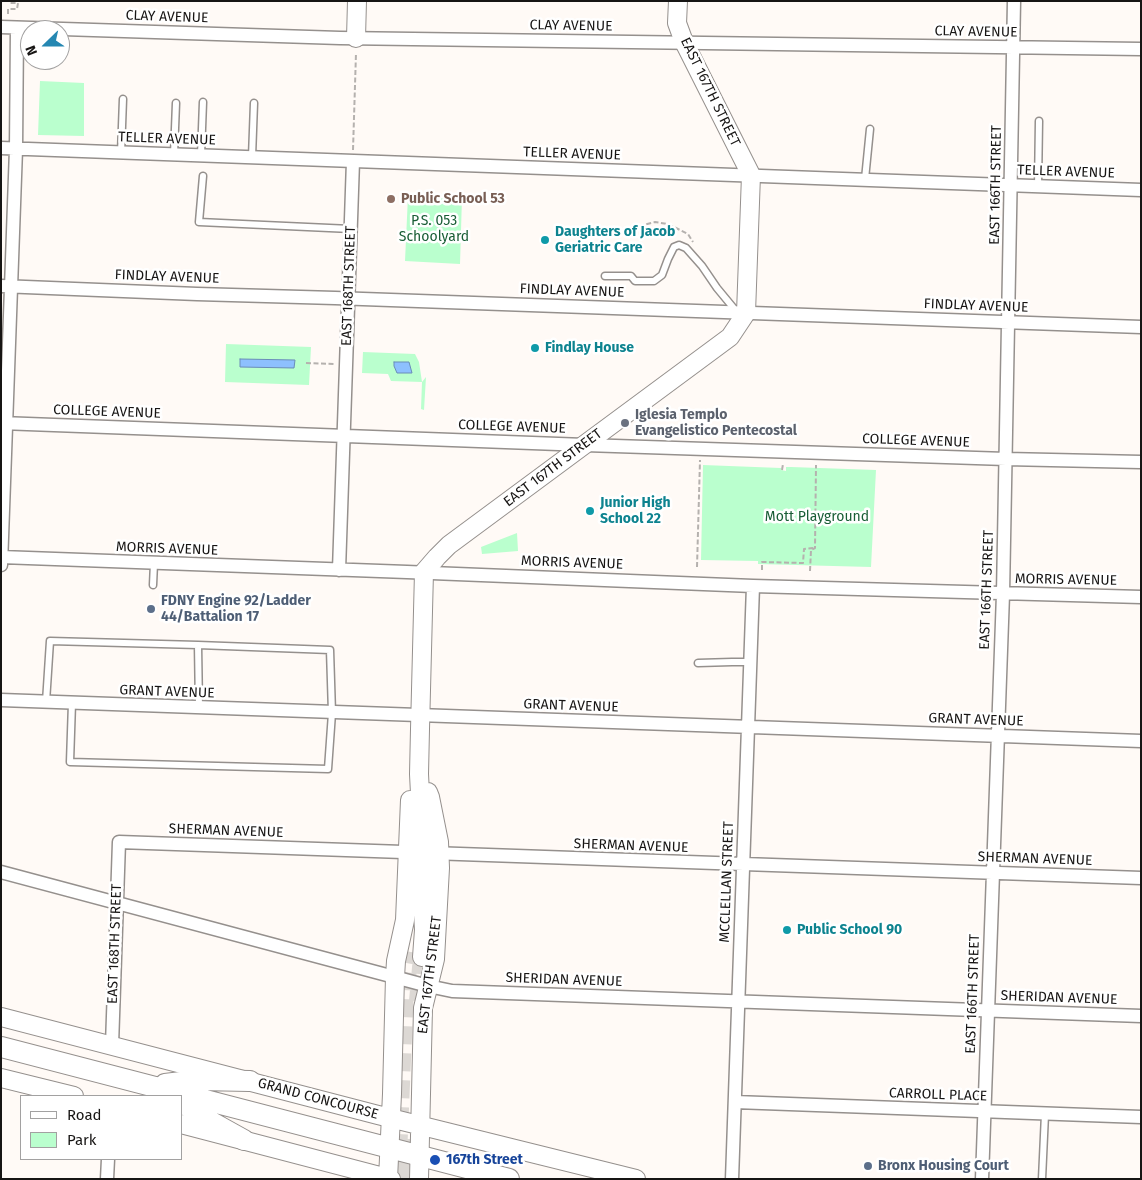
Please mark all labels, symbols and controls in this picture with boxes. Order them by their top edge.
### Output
street label: CLAY AVENUE [125,7,209,27]
street label: CLAY AVENUE [529,17,613,35]
north arrow [20,20,70,70]
street label: CLAY AVENUE [934,23,1018,41]
street label: EAST 167TH STREET [676,35,744,149]
text: N [22,43,41,58]
street label: EAST 166TH STREET [987,125,1005,245]
street label: TELLER AVENUE [118,129,216,149]
street label: TELLER AVENUE [523,144,621,164]
street label: TELLER AVENUE [1017,162,1115,182]
place label: Public School 53 [401,191,505,207]
marker: Public School 53 [385,193,397,205]
park label: P.S. 053 Schoolyard [399,213,469,246]
place label: Daughters of Jacob Geriatric Care [555,224,675,256]
street label: EAST 168TH STREET [339,226,359,346]
marker: Daughters of Jacob Geriatric Care [539,234,551,246]
street label: FINDLAY AVENUE [114,267,220,287]
street label: FINDLAY AVENUE [519,281,625,301]
street label: FINDLAY AVENUE [923,296,1029,316]
place label: Findlay House [545,340,634,356]
marker: Findlay House [529,342,541,354]
street label: COLLEGE AVENUE [53,402,161,422]
place label: Iglesia Templo Evangelistico Pentecostal [635,407,797,440]
street label: COLLEGE AVENUE [458,417,566,437]
marker: Iglesia Templo Evangelistico Pentecostal [619,417,631,429]
street label: EAST 167TH STREET [500,426,606,510]
street label: COLLEGE AVENUE [862,431,970,451]
place label: Junior High School 22 [600,495,671,528]
marker: Junior High School 22 [584,505,596,517]
park label: Mott Playground [765,509,869,525]
street label: EAST 166TH STREET [977,530,997,650]
street label: MORRIS AVENUE [116,539,218,559]
street label: MORRIS AVENUE [521,553,623,573]
street label: MORRIS AVENUE [1015,571,1117,589]
place label: FDNY Engine 92/Ladder 44/Battalion 17 [161,593,311,626]
marker: FDNY Engine 92/Ladder 44/Battalion 17 [145,603,157,615]
street label: GRANT AVENUE [119,682,215,702]
street label: GRANT AVENUE [523,696,619,716]
street label: GRANT AVENUE [928,710,1024,730]
street label: SHERMAN AVENUE [168,821,284,841]
street label: MCCLELLAN STREET [716,821,738,943]
street label: SHERMAN AVENUE [573,836,689,856]
street label: SHERMAN AVENUE [977,849,1093,869]
street label: EAST 168TH STREET [105,884,125,1004]
street label: EAST 167TH STREET [414,915,446,1035]
place label: Public School 90 [797,922,902,938]
marker: Public School 90 [781,924,793,936]
street label: EAST 166TH STREET [963,934,983,1054]
street label: SHERIDAN AVENUE [505,970,623,990]
street label: SHERIDAN AVENUE [1000,988,1118,1008]
street label: GRAND CONCOURSE [256,1075,380,1123]
street label: CARROLL PLACE [889,1085,987,1105]
legend [20,1095,182,1160]
text: Road [67,1106,102,1124]
text: Park [67,1131,97,1149]
place label: 167th Street [446,1152,523,1168]
marker: 167th Street [428,1153,442,1167]
place label: Bronx Housing Court [878,1158,1009,1174]
marker: Bronx Housing Court [862,1160,874,1172]

